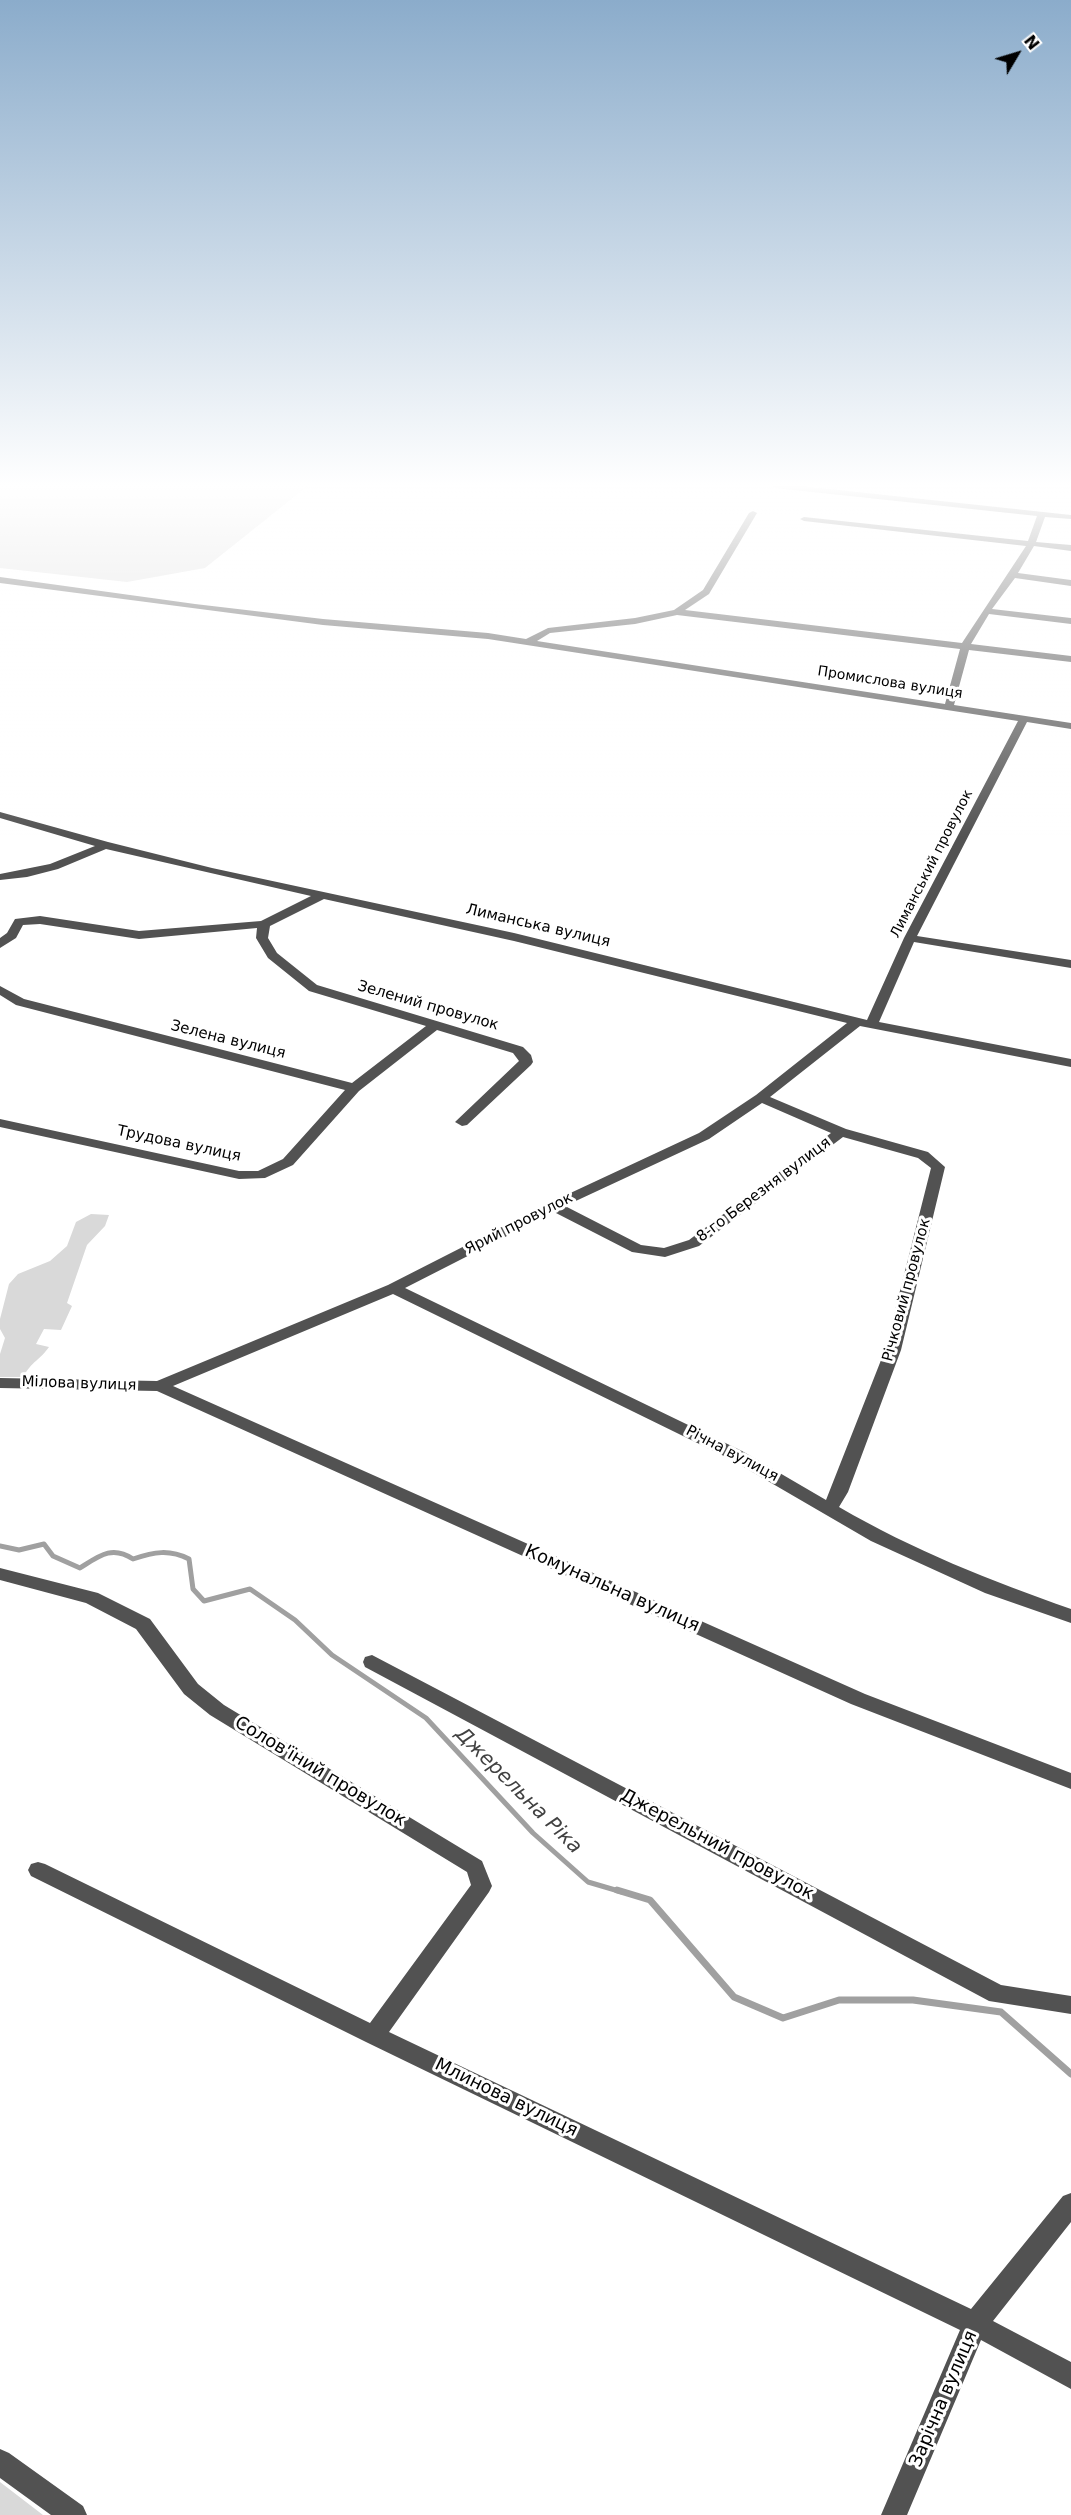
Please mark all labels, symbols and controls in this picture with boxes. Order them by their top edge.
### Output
north arrow [987,24,1047,84]
text: N [1020,31,1043,54]
street label: Промислова вулиця [816,663,964,703]
street label: Лиманський провулок [887,787,977,941]
street label: Лиманська вулиця [464,901,612,951]
street label: Зелений провулок [355,977,501,1035]
street label: Зелена вулиця [169,1017,287,1063]
street label: Трудова вулиця [115,1122,243,1166]
street label: 8-го Березня вулиця [694,1134,834,1246]
street label: Ярий провулок [462,1189,576,1259]
street label: Річковий провулок [879,1216,935,1364]
street label: Мілова вулиця [21,1373,137,1395]
street label: Річна вулиця [683,1422,781,1486]
street label: Комунальна вулиця [521,1541,703,1637]
street label: Солов'їний провулок [230,1712,410,1832]
water label: Джерельна Ріка [450,1723,586,1859]
street label: Джерельний провулок [617,1785,817,1905]
street label: Млинова вулиця [431,2054,581,2142]
street label: Зарічна вулиця [906,2328,982,2470]

